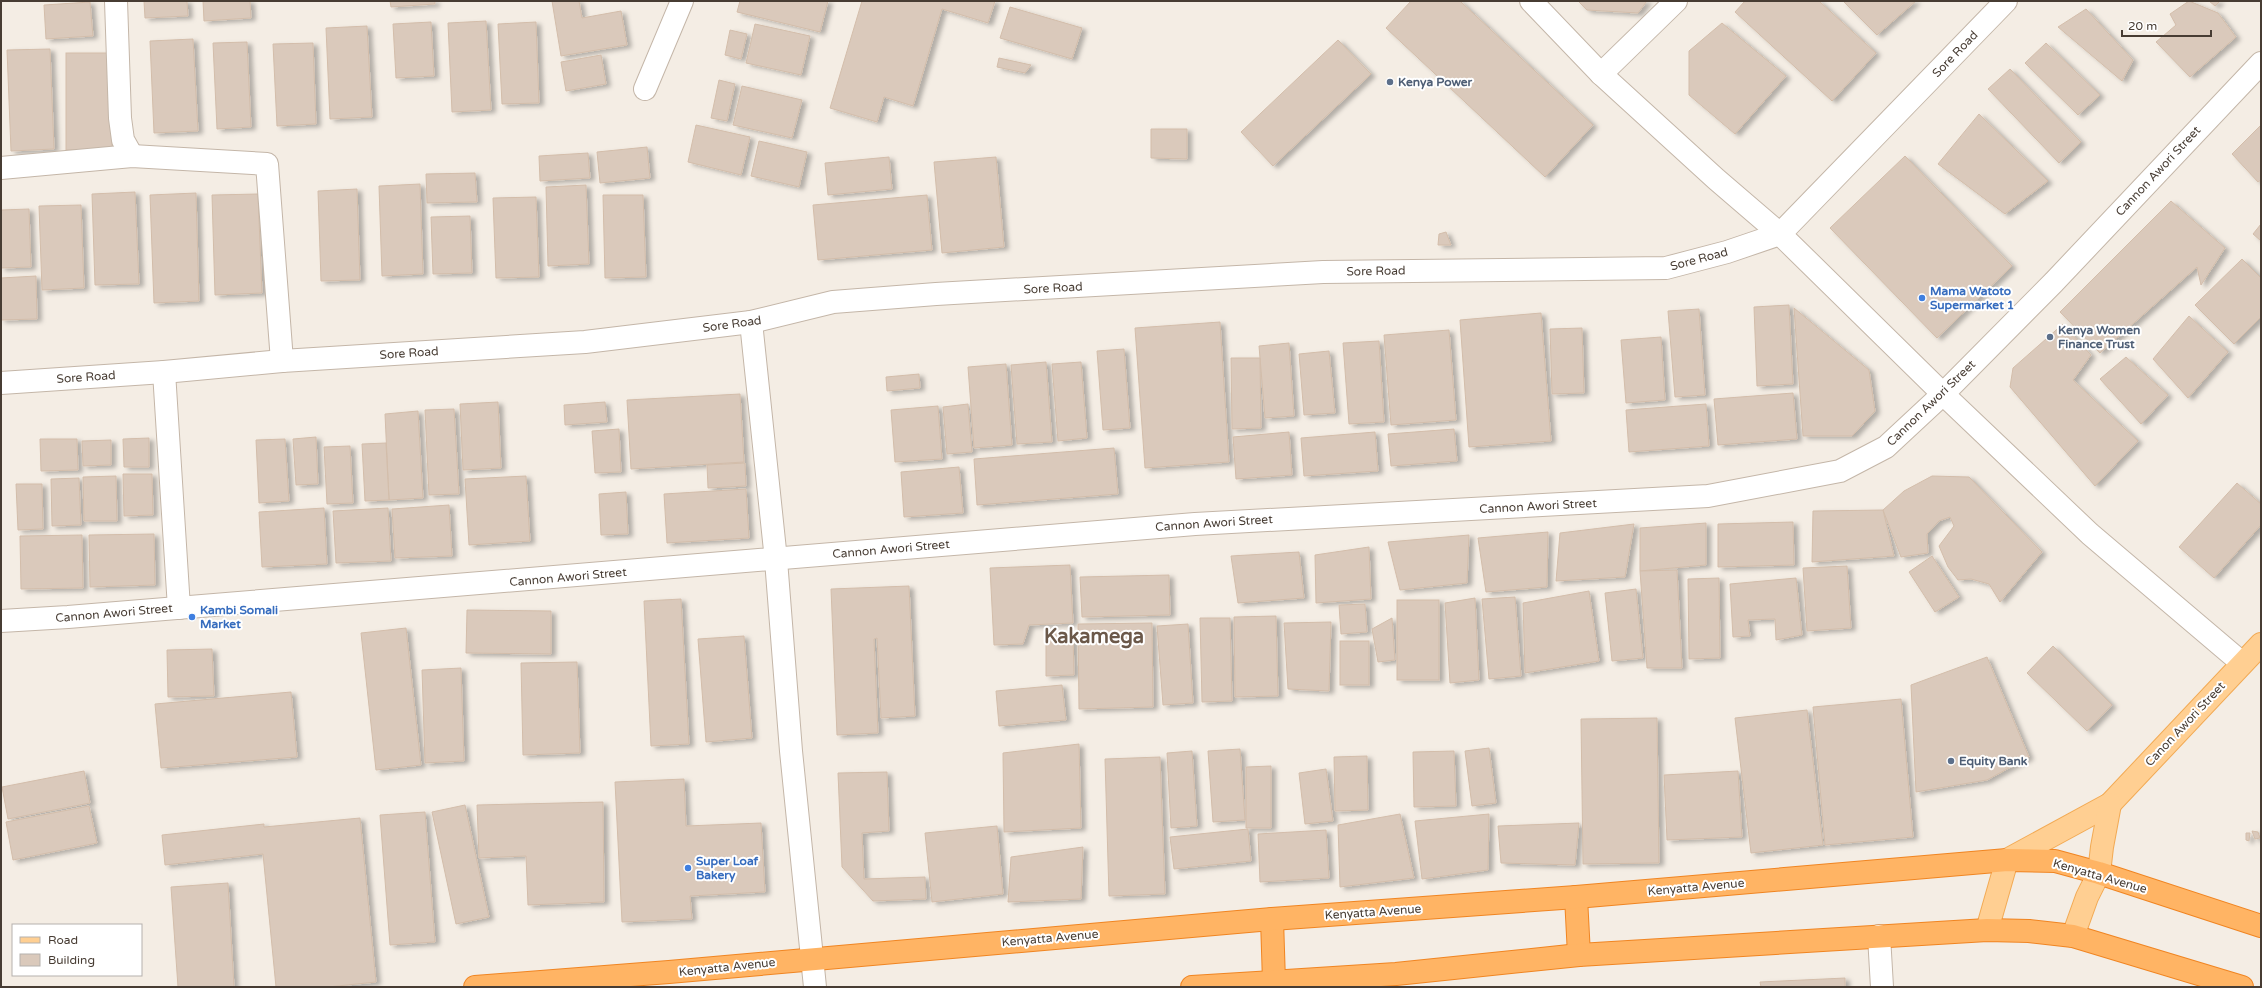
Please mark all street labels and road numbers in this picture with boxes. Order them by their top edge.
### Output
street label: Sore Road [1929,28,1981,80]
street label: Cannon Awori Street [2113,123,2204,219]
street label: Sore Road [1669,245,1729,273]
street label: Sore Road [1346,263,1406,279]
street label: Sore Road [1023,279,1083,297]
street label: Sore Road [702,313,762,335]
street label: Sore Road [379,344,439,362]
street label: Cannon Awori Street [1884,357,1978,449]
street label: Sore Road [56,368,116,386]
street label: Cannon Awori Street [1479,496,1598,516]
street label: Cannon Awori Street [1155,512,1274,534]
street label: Cannon Awori Street [832,537,951,561]
street label: Cannon Awori Street [509,565,628,589]
street label: Cannon Awori Street [55,601,174,625]
street label: Canon Awori Street [2142,679,2228,769]
street label: Kenyatta Avenue [2051,856,2149,896]
street label: Kenyatta Avenue [1647,876,1745,898]
street label: Kenyatta Avenue [1324,902,1422,922]
street label: Kenyatta Avenue [1001,927,1099,949]
street label: Kenyatta Avenue [678,955,776,979]

